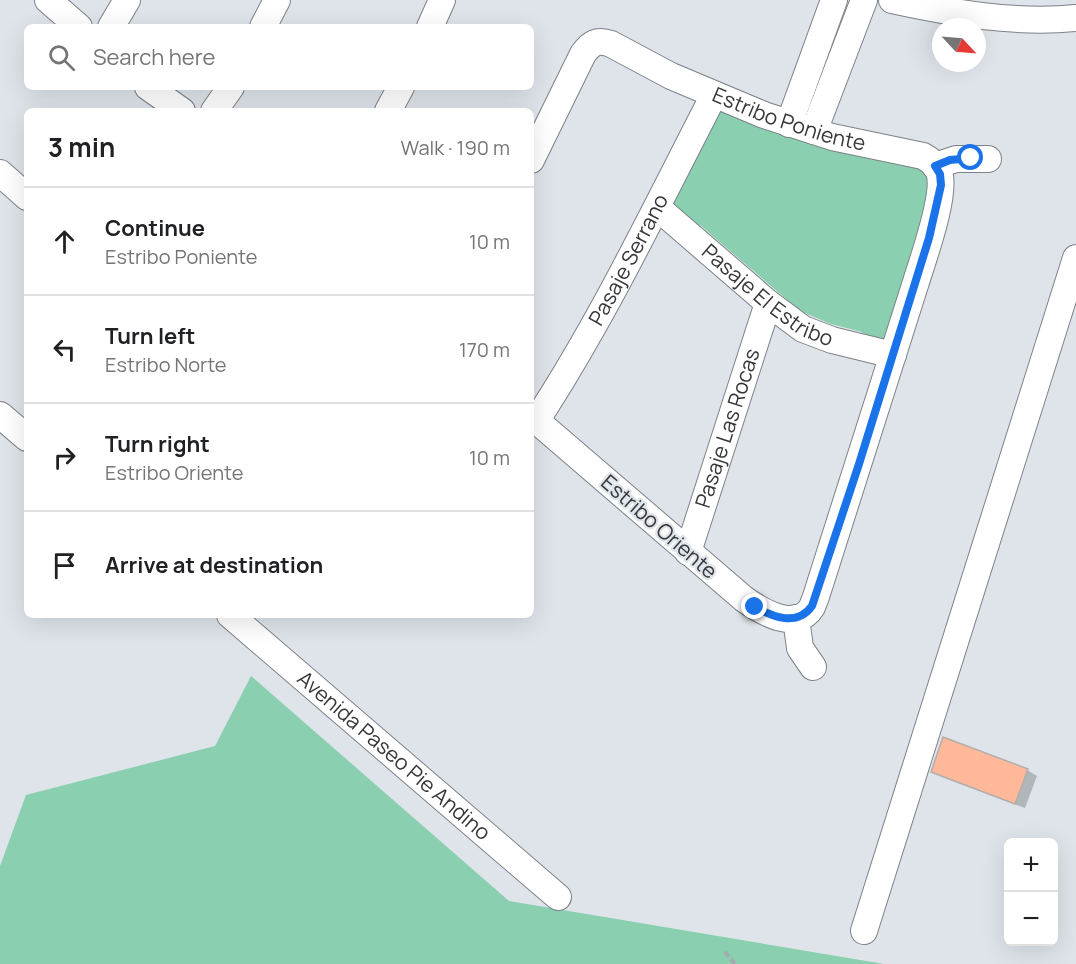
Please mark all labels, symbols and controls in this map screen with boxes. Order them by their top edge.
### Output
north arrow [932,18,986,72]
search box [24,24,534,90]
icon: search [45,41,78,74]
text: Search here [93,42,215,72]
street label: Estribo Poniente [708,80,868,157]
text: 3 min [48,129,115,165]
text: Walk · 190 m [401,134,510,161]
route start [957,144,983,170]
street label: Pasaje Serrano [582,189,674,330]
text: Continue [105,213,205,243]
icon: ahead [48,225,81,258]
text: 10 m [469,228,510,255]
street label: Pasaje El Estribo [696,237,837,352]
text: Estribo Poniente [105,243,257,270]
text: Turn left [105,321,195,351]
icon: left [48,333,81,366]
text: 170 m [459,336,510,363]
street label: Pasaje Las Rocas [688,345,766,511]
text: Estribo Norte [105,351,227,378]
text: Turn right [105,429,210,459]
icon: right [48,441,81,474]
text: 10 m [469,444,510,471]
text: Estribo Oriente [105,459,243,486]
street label: Estribo Oriente [596,468,724,584]
icon: arrive [48,549,81,582]
text: Arrive at destination [105,550,323,580]
route end [741,593,767,619]
street label: Avenida Paseo Pie Andino [292,664,497,846]
map controls [1004,838,1058,946]
button: + [1004,838,1058,892]
button: − [1004,892,1058,946]

